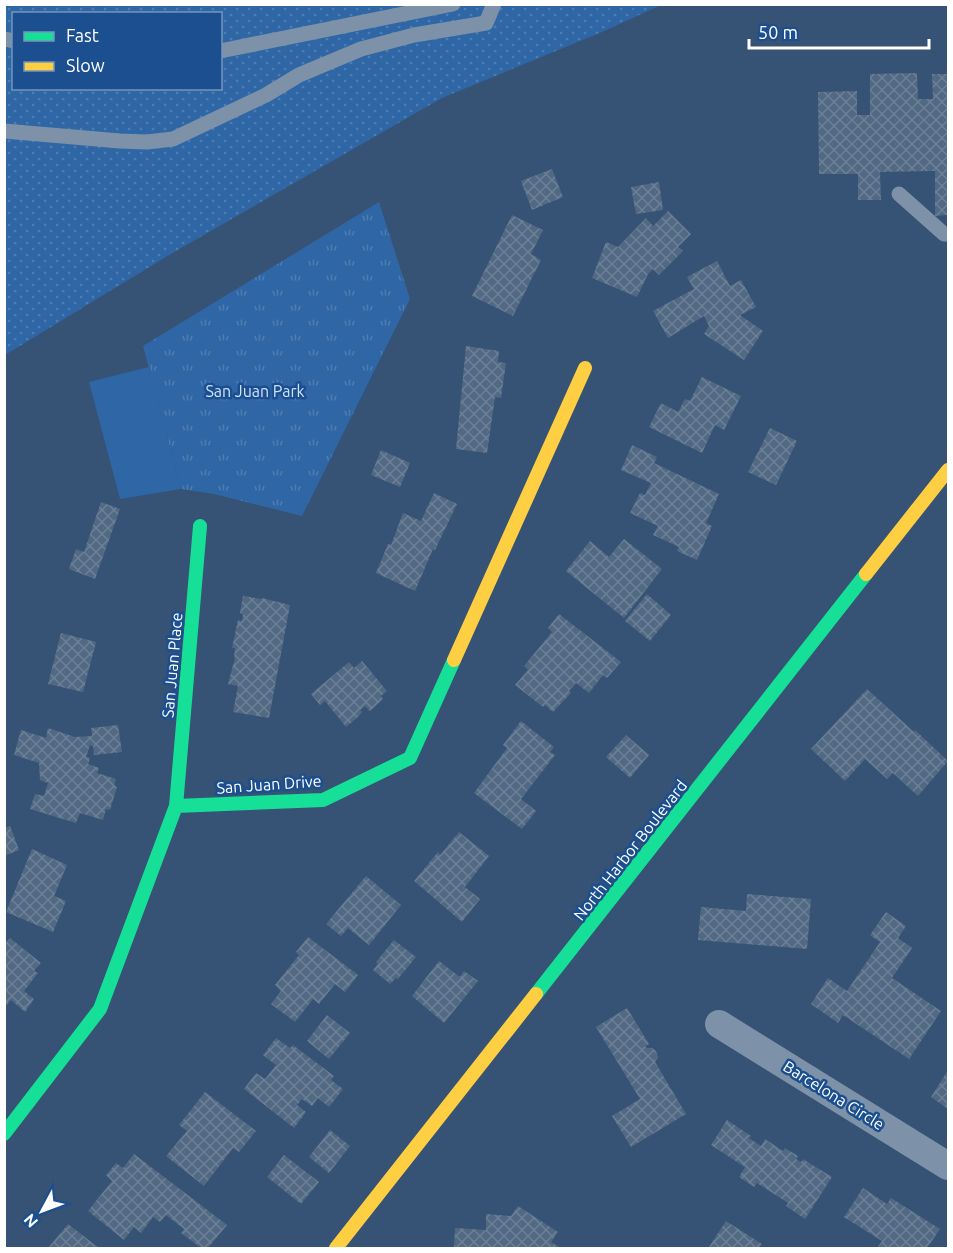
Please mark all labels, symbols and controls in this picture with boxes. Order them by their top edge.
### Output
legend [12,12,222,90]
scale bar [749,12,929,50]
text: 50 m [758,22,798,42]
text: Fast [66,25,99,45]
text: Slow [66,55,105,75]
park label: San Juan Park [205,382,305,400]
street label: San Juan Place [158,612,186,718]
street label: San Juan Drive [216,771,322,797]
street label: North Harbor Boulevard [570,776,690,924]
street label: Barcelona Circle [780,1057,888,1133]
north arrow [12,1181,72,1241]
text: N [20,1210,41,1231]

